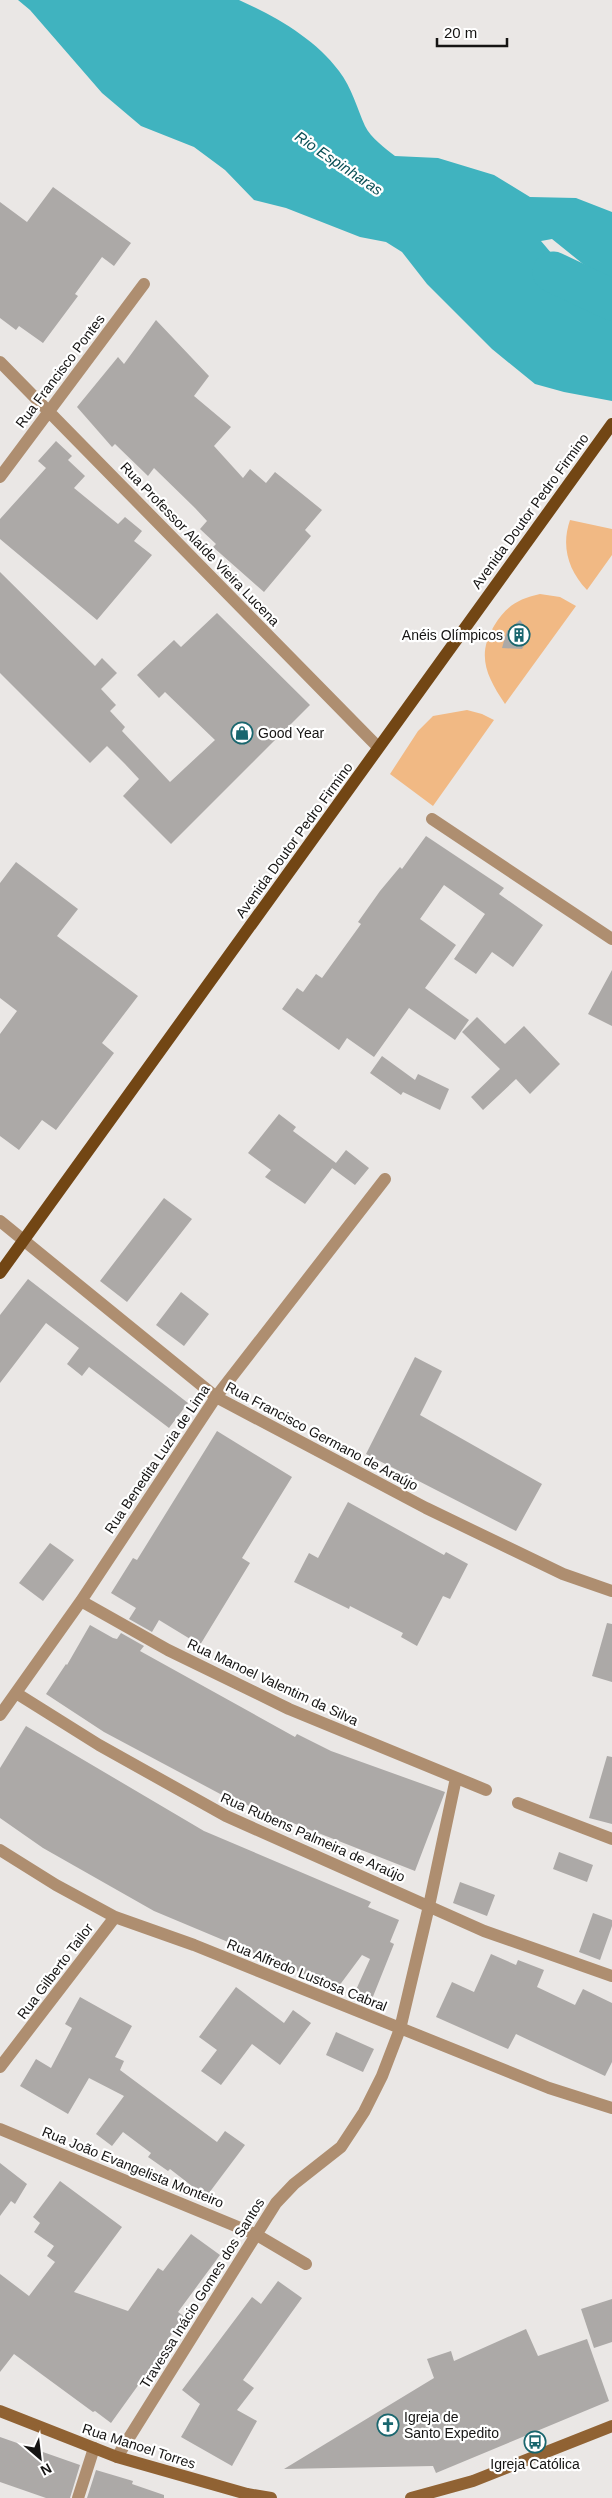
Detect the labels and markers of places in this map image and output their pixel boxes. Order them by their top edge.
building icon: Anéis Olímpicos [507,623,531,647]
place label: Anéis Olímpicos [402,627,503,643]
shop icon: Good Year [230,721,254,745]
place label: Good Year [258,725,325,741]
place label: Igreja de Santo Expedito [404,2409,499,2441]
church icon: Igreja de Santo Expedito [376,2413,400,2437]
bus stop icon: Igreja Católica [523,2430,547,2454]
place label: Igreja Católica [490,2456,580,2472]

